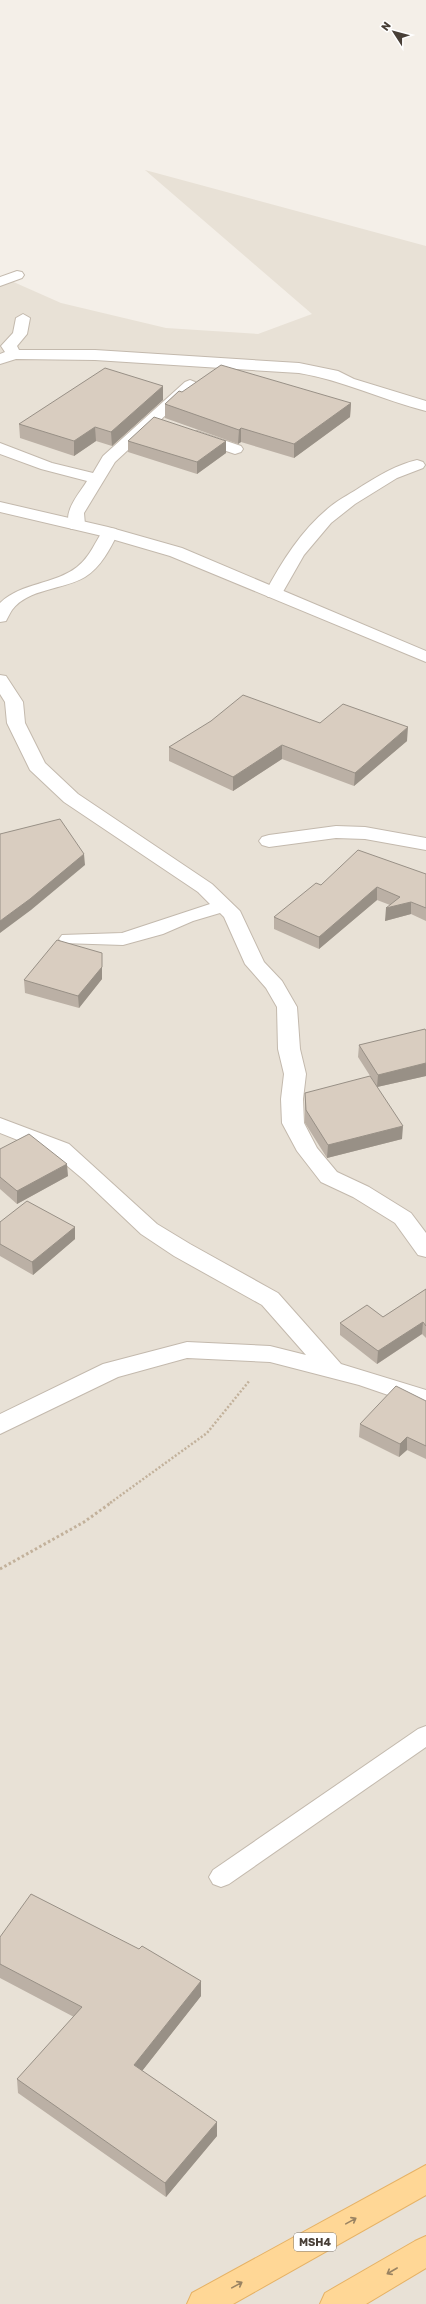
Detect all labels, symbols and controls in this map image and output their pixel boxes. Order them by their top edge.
north arrow [374,12,414,52]
text: N [379,19,394,33]
one-way arrow [345,2217,357,2225]
road number: MSH4 [294,2233,336,2251]
one-way arrow [386,2267,398,2275]
one-way arrow [231,2281,243,2288]

